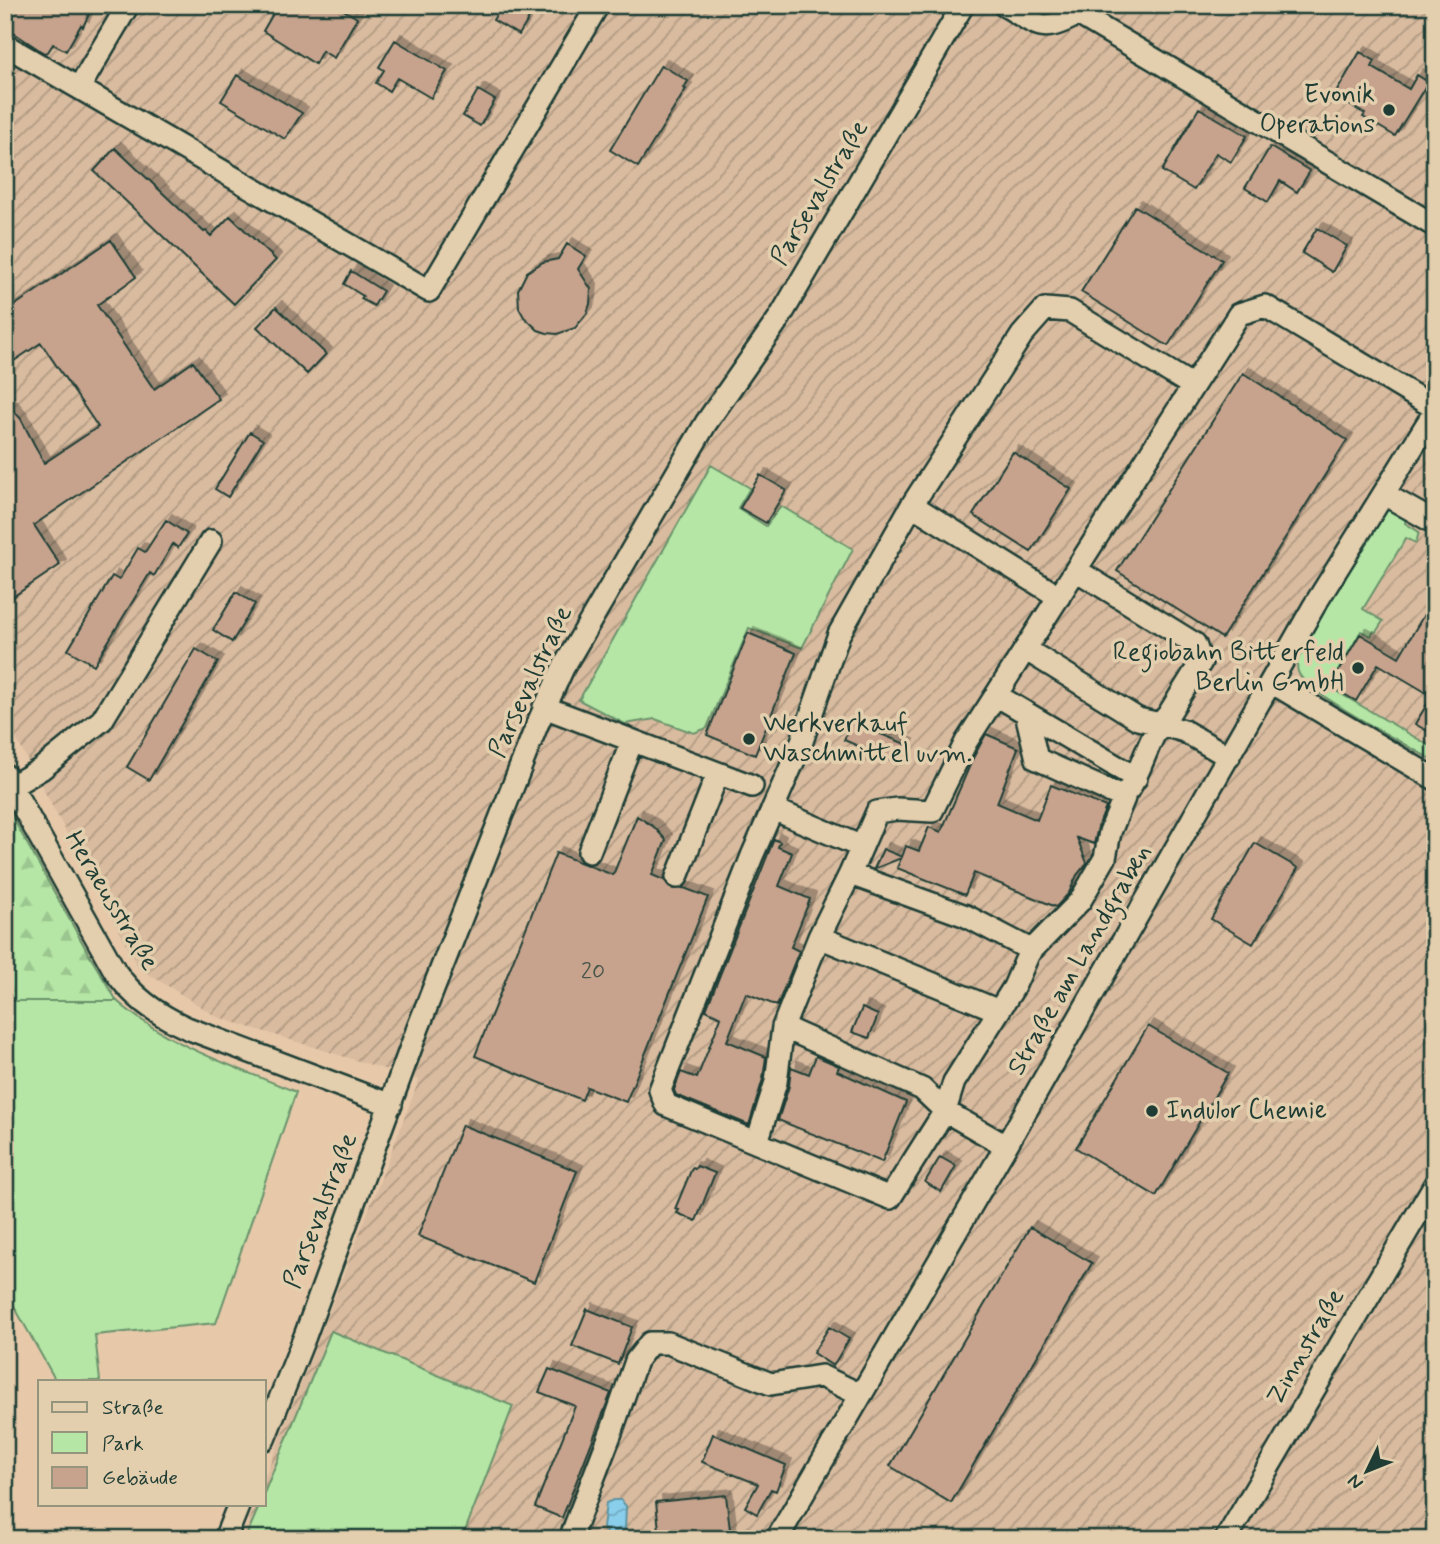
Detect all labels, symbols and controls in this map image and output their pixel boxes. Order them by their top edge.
place label: Evonik Operations [1259,78,1375,142]
marker: Evonik Operations [1381,102,1397,118]
street label: Parsevalstraße [763,114,877,272]
street label: Parsevalstraße [481,600,581,764]
place label: Regiobahn Bitterfeld Berlin GmbH [1113,636,1344,700]
marker: Regiobahn Bitterfeld Berlin GmbH [1350,660,1366,676]
place label: Werkverkauf Waschmittel uvm. [763,707,972,771]
marker: Werkverkauf Waschmittel uvm. [741,731,757,747]
street label: Heraeusstraße [56,825,166,977]
street label: Straße am Landgraben [1000,838,1163,1083]
house number: 20 [581,957,605,987]
place label: Indulor Chemie [1166,1094,1327,1128]
marker: Indulor Chemie [1144,1103,1160,1119]
street label: Parsevalstraße [276,1128,366,1294]
street label: Zinnstraße [1259,1282,1353,1411]
legend [38,1380,266,1506]
text: Straße [102,1394,164,1422]
text: Park [102,1430,144,1458]
north arrow [1332,1436,1402,1506]
text: Gebäude [102,1464,178,1492]
text: N [1342,1468,1369,1495]

